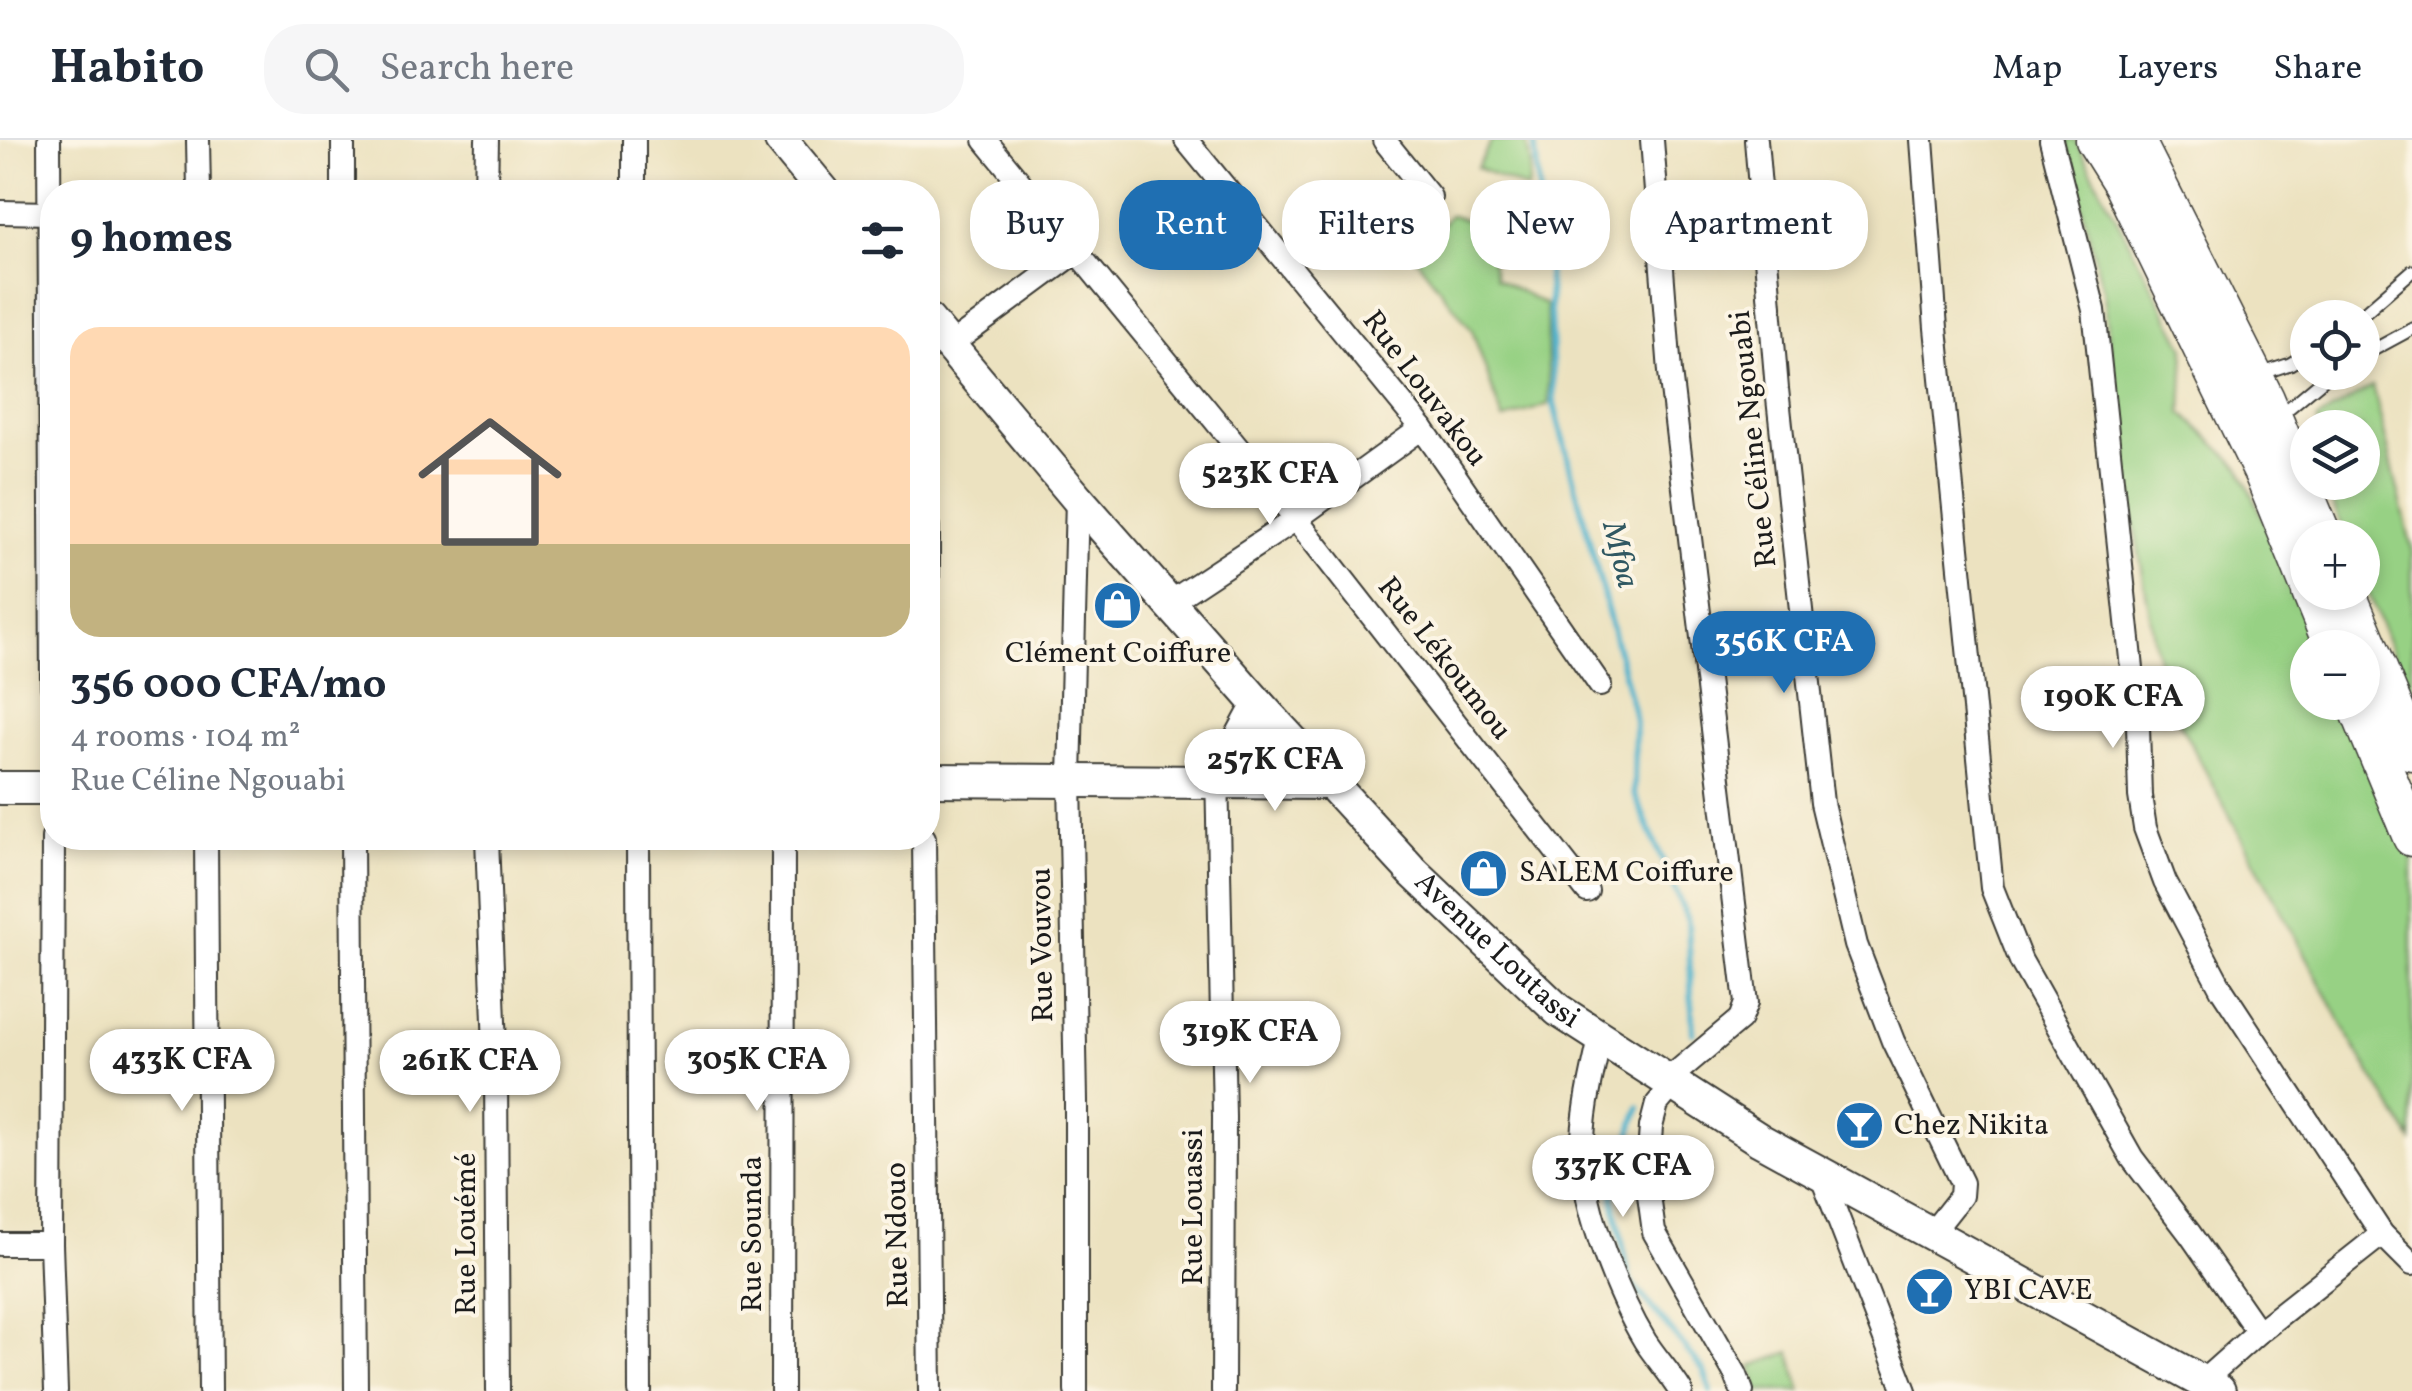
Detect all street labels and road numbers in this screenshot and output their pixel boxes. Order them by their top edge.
street label: Rue Louvakou [1351,302,1497,476]
street label: Rue Céline Ngouabi [1720,308,1788,570]
street label: Rue Lékoumou [1367,568,1521,750]
street label: Avenue Loutassi [1404,862,1588,1040]
street label: Rue Vouvou [1021,867,1065,1023]
street label: Rue Louassi [1173,1129,1215,1286]
street label: Rue Louémé [446,1153,488,1315]
street label: Rue Sounda [732,1156,774,1312]
street label: Rue Ndouo [876,1162,920,1308]

